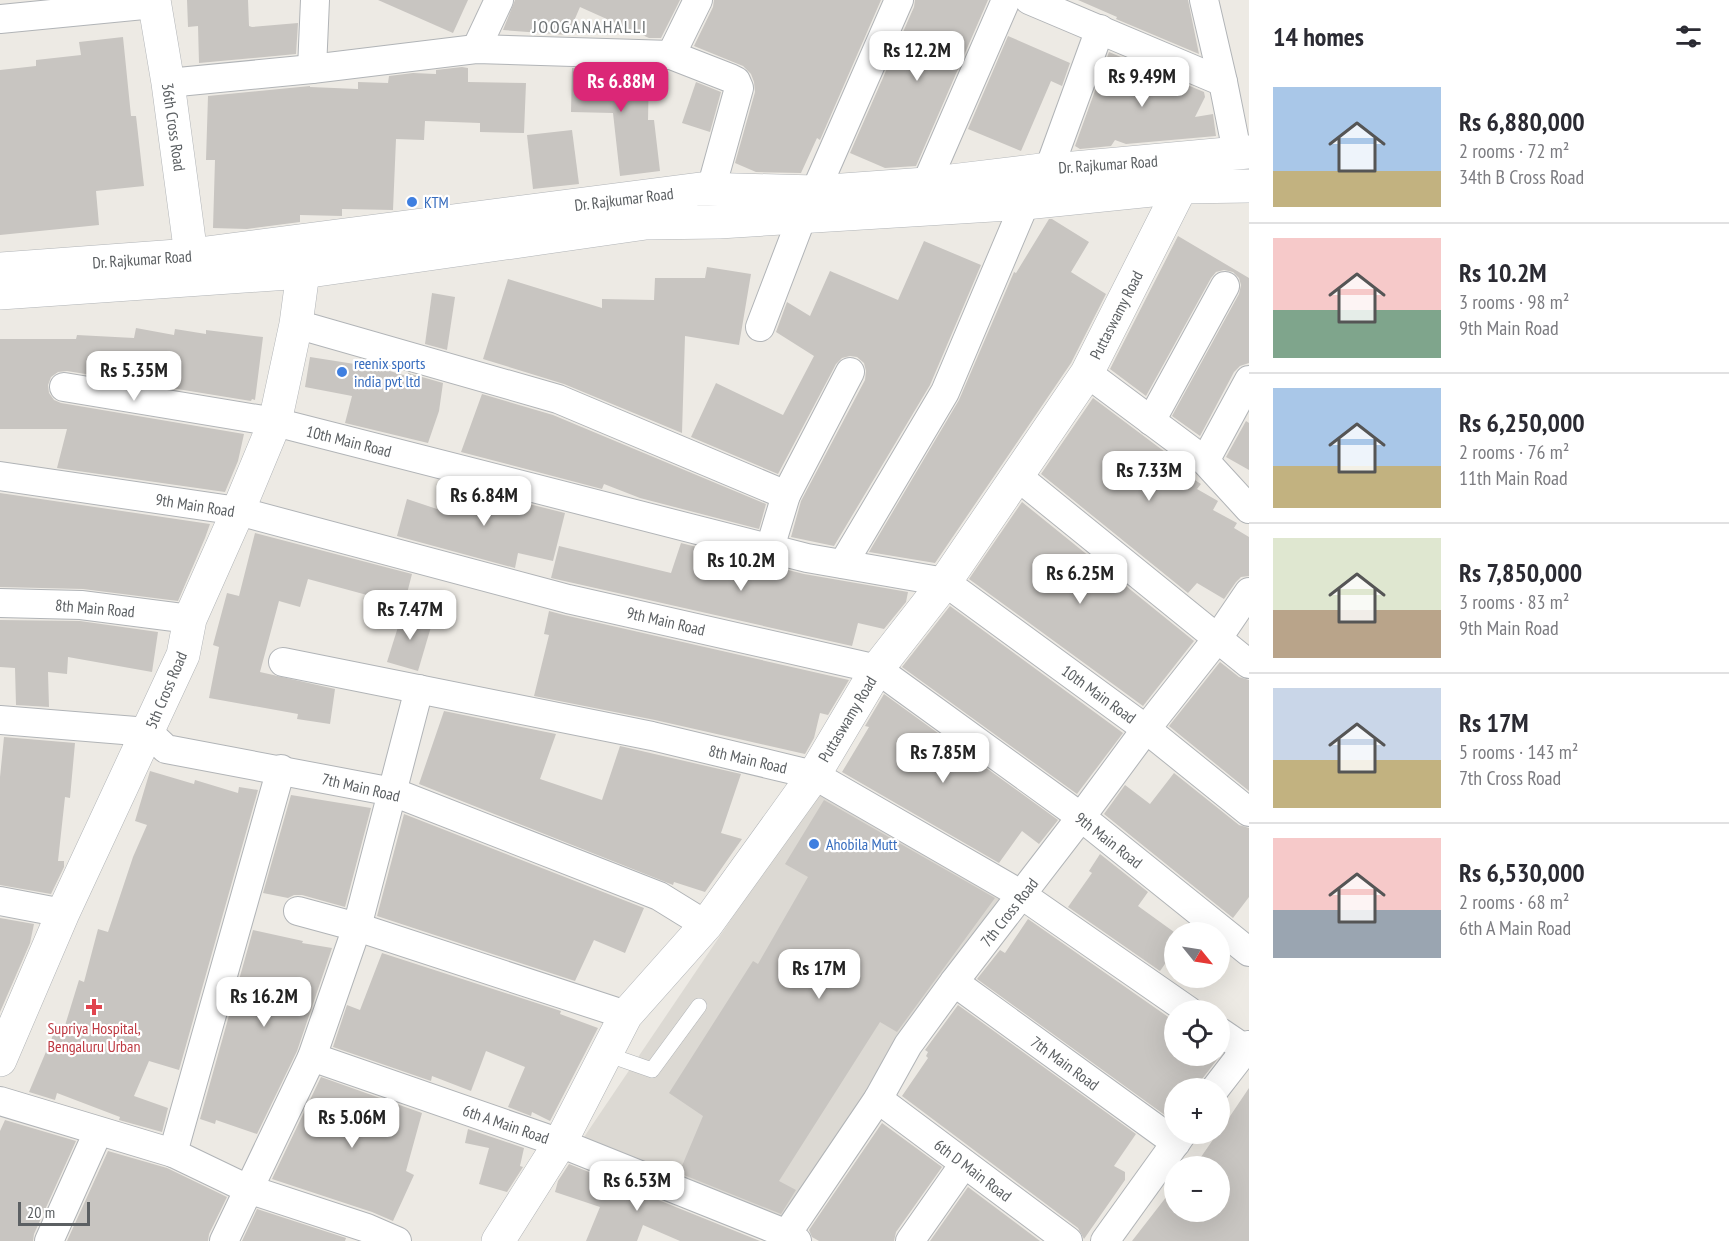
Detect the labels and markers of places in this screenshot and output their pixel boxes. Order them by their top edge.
pin: Rs 12.2M [855,31,979,82]
pin: Rs 9.49M [1080,57,1204,108]
pin: Rs 6.88M [559,62,683,113]
place label: KTM [424,192,449,212]
marker: KTM [405,195,419,209]
pin: Rs 5.35M [72,351,196,402]
place label: reenix sports india pvt ltd [354,353,425,391]
marker: reenix sports india pvt ltd [335,365,349,379]
pin: Rs 7.33M [1087,451,1211,502]
pin: Rs 6.84M [422,476,546,527]
pin: Rs 10.2M [679,541,803,592]
pin: Rs 6.25M [1018,554,1142,605]
pin: Rs 7.47M [348,590,472,641]
pin: Rs 7.85M [881,733,1005,784]
place label: Ahobila Mutt [826,834,898,854]
marker: Ahobila Mutt [807,837,821,851]
pin: Rs 17M [770,949,868,1000]
pin: Rs 16.2M [202,977,326,1028]
marker: Supriya Hospital, Bengaluru Urban [85,998,103,1016]
place label: Supriya Hospital, Bengaluru Urban [47,1018,141,1056]
pin: Rs 5.06M [290,1098,414,1149]
pin: Rs 6.53M [575,1161,699,1212]

